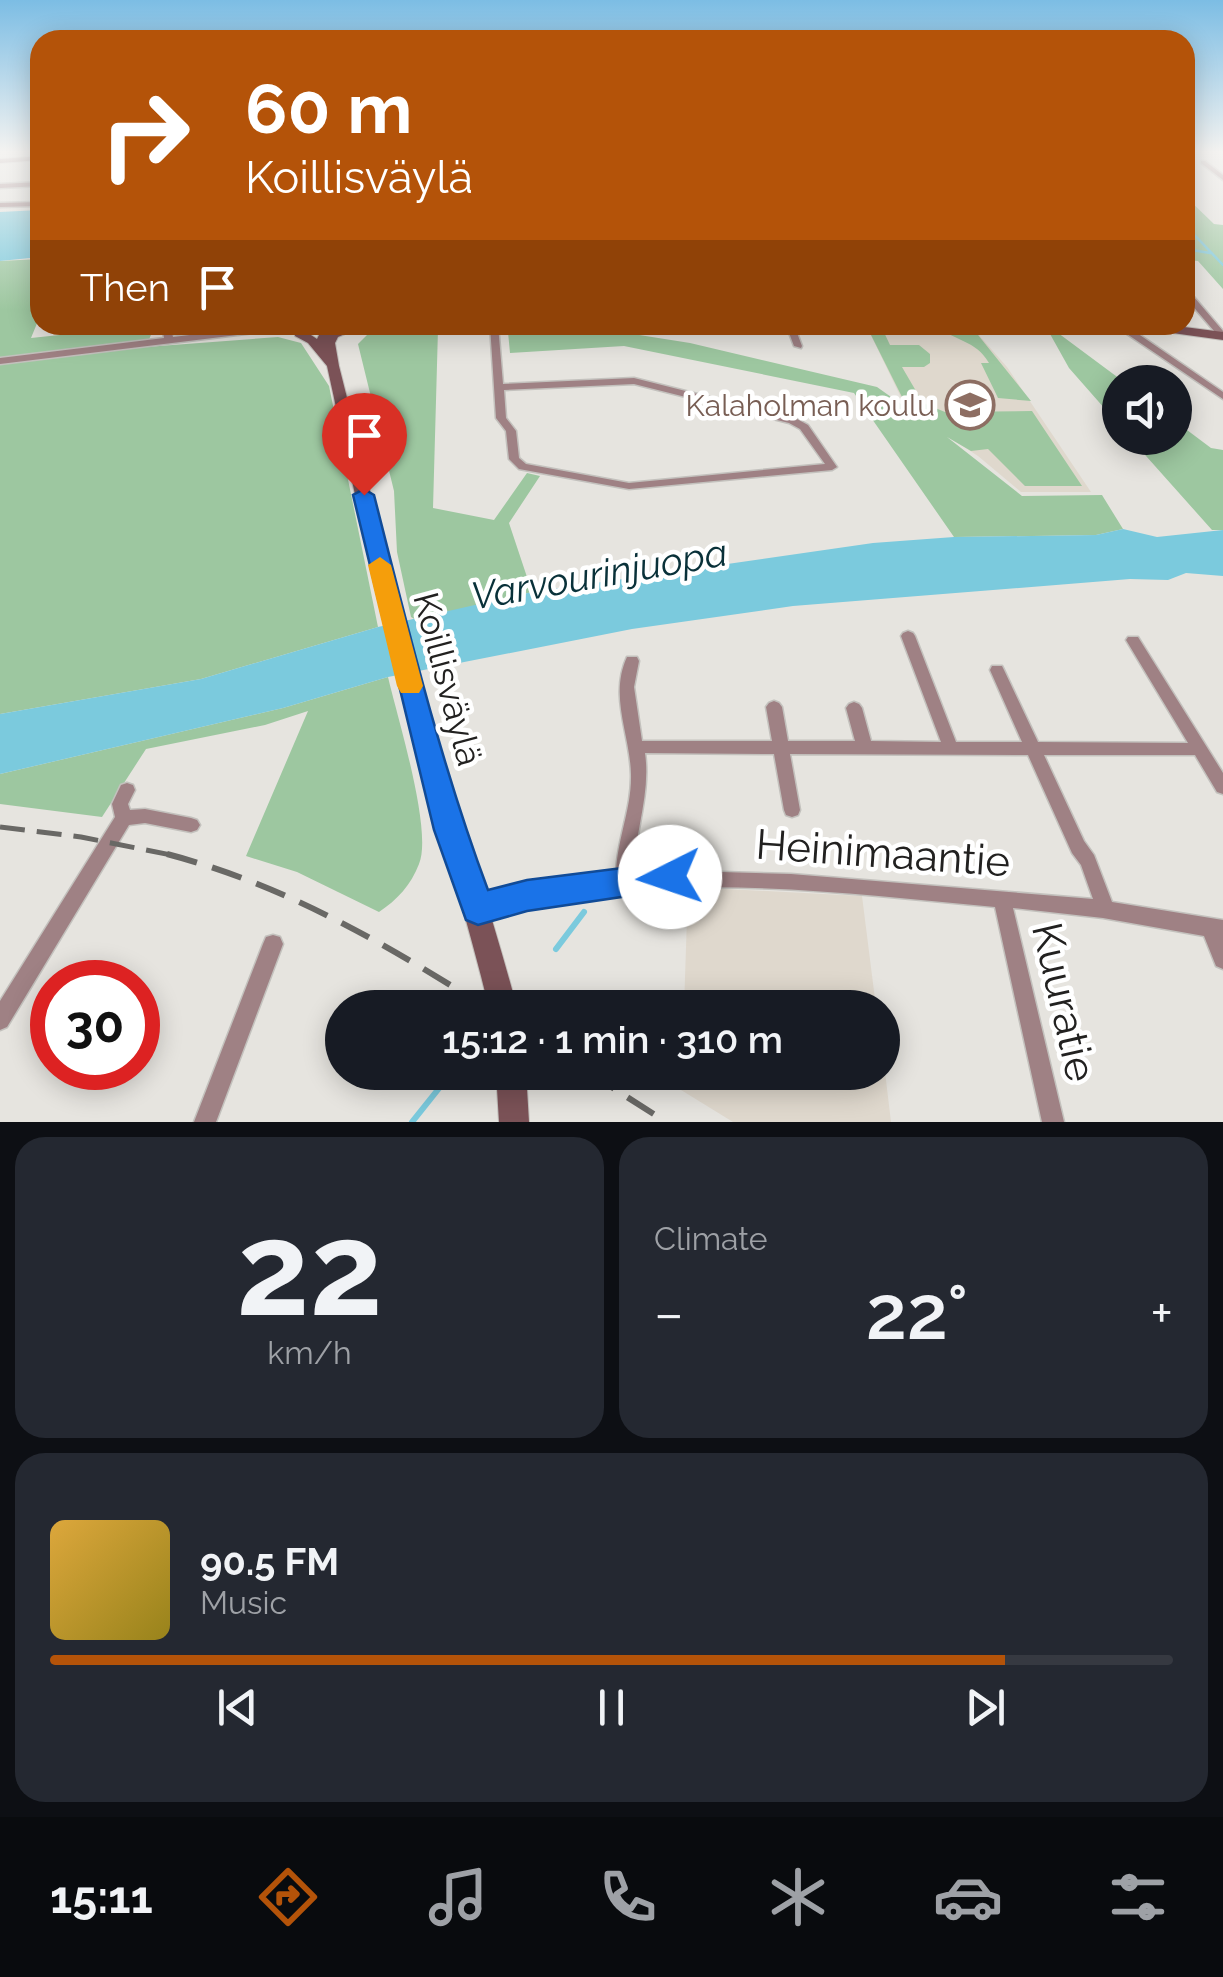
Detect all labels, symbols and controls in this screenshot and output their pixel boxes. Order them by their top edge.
text: 60 m [245,67,412,149]
icon: right [80,70,210,200]
text: Koillisväylä [245,151,473,204]
icon: arrive [190,260,245,315]
text: Then [80,265,170,310]
map controls [1102,365,1192,455]
button: sound [1102,365,1192,455]
school or university icon: Kalaholman koulu [944,379,996,431]
place label: Kalaholman koulu [686,388,935,423]
pin [322,393,407,496]
icon: arrive [337,408,392,463]
water label: Varvourinjuopa [467,529,731,619]
street label: Koillisväylä [405,588,491,770]
street label: Heinimaantie [754,820,1012,886]
position arrow [618,825,722,929]
street label: Kuuratie [1022,918,1106,1086]
speed limit sign: 30 [30,960,160,1090]
text: 15:12 · 1 min · 310 m [442,1017,783,1062]
text: 22 [236,1193,383,1345]
text: Climate [654,1220,768,1257]
text: 22° [866,1268,968,1357]
text: − [654,1281,684,1346]
text: + [1150,1281,1173,1346]
text: km/h [267,1334,352,1371]
text: 90.5 FM [200,1539,339,1584]
text: Music [200,1584,287,1621]
icon: previous [210,1680,265,1735]
icon: pause [584,1680,639,1735]
icon: next [958,1680,1013,1735]
icon: directions [253,1862,323,1932]
icon: music [423,1862,493,1932]
icon: phone [593,1862,663,1932]
icon: climate [763,1862,833,1932]
icon: car [933,1862,1003,1932]
icon: filters [1103,1862,1173,1932]
text: 15:11 [50,1871,153,1924]

